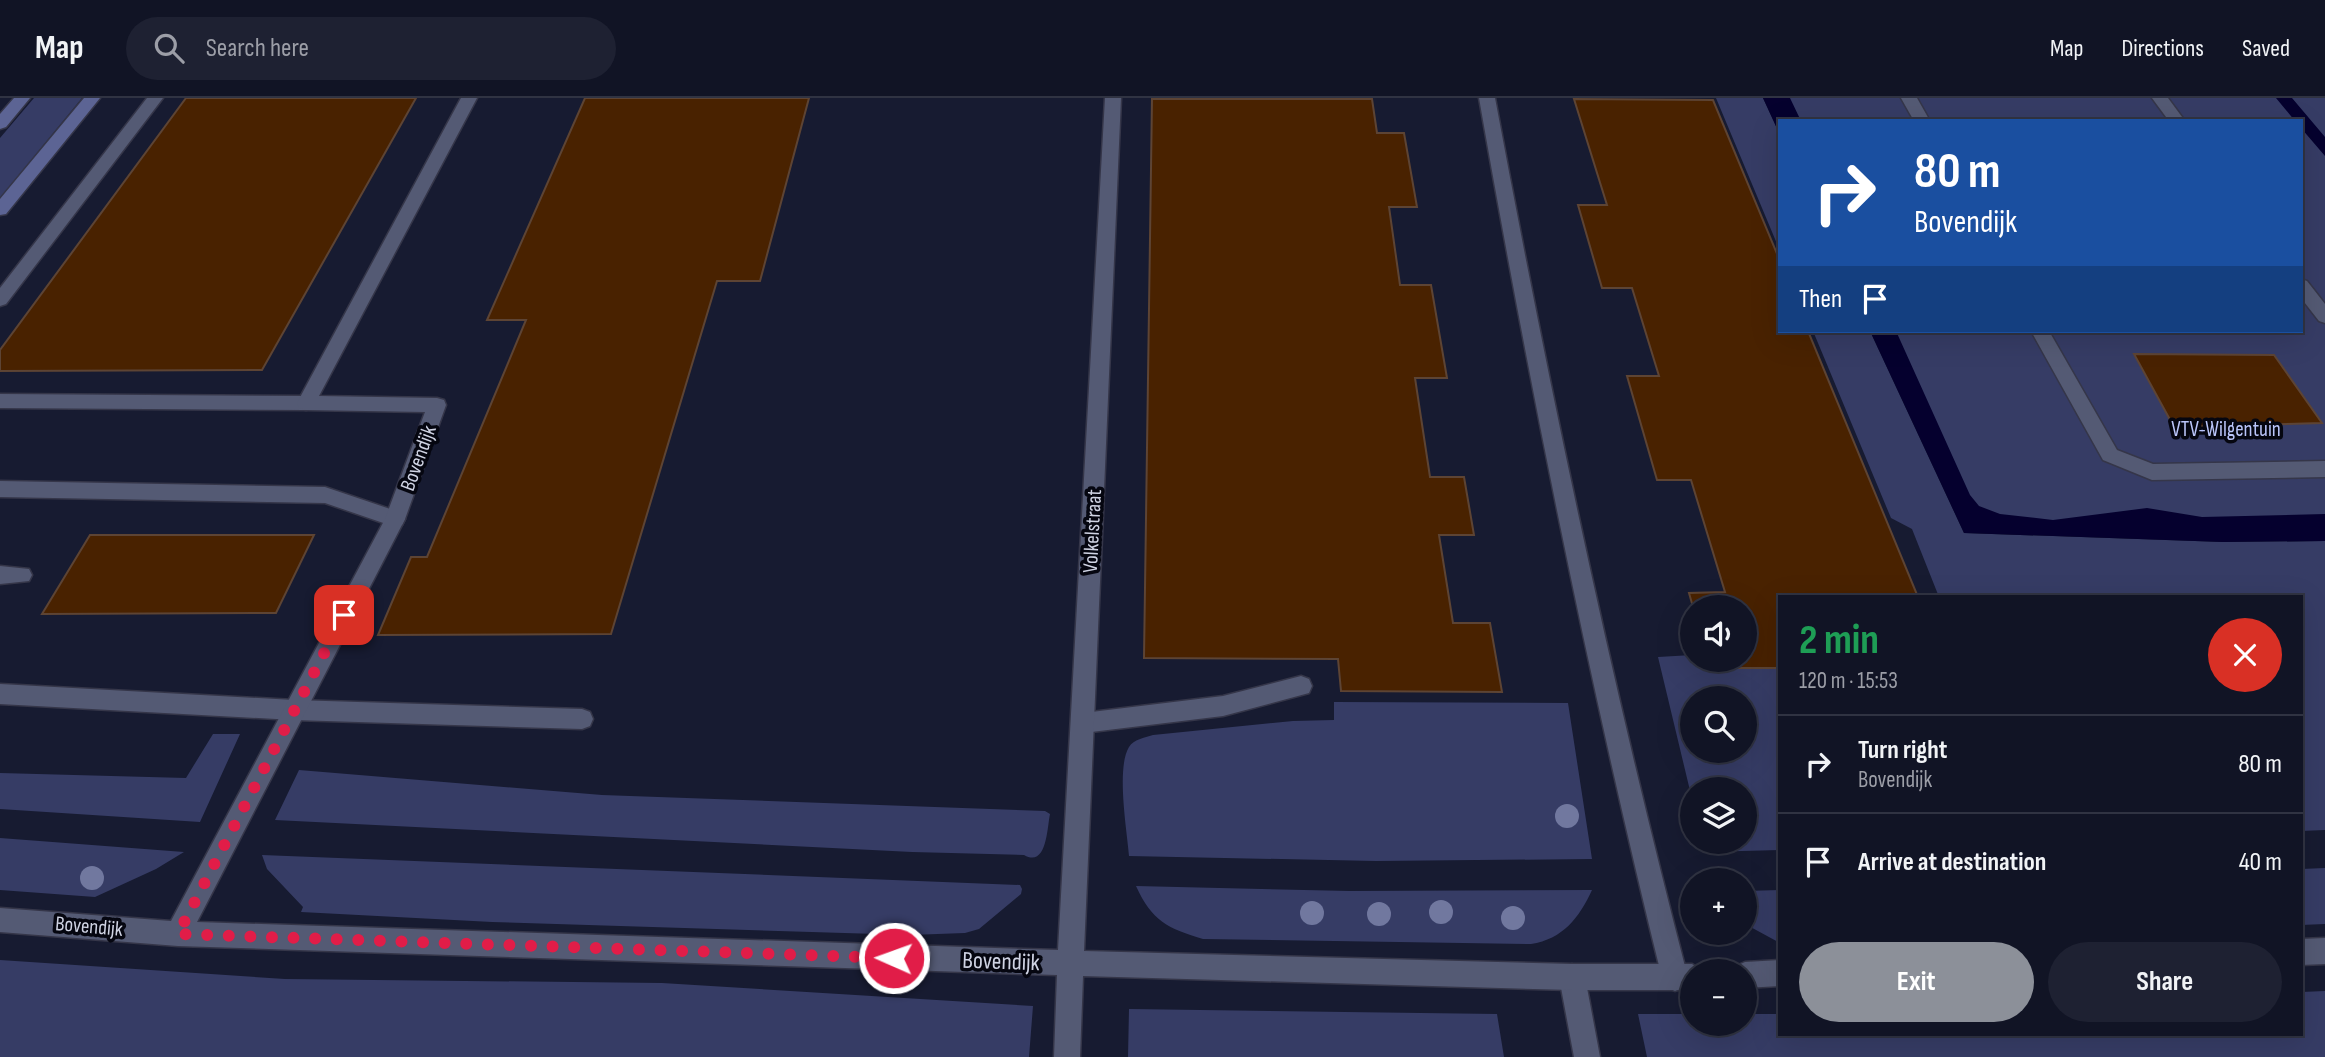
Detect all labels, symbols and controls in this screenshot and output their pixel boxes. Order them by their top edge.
search box [126,17,616,80]
text: Map [35,28,84,68]
icon: search [150,29,188,67]
text: Search here [206,33,309,64]
text: Map [2050,34,2083,63]
text: Directions [2121,34,2204,63]
text: Saved [2242,34,2290,63]
text: 80 m [1914,143,2001,202]
icon: right [1799,147,1890,238]
text: Bovendijk [1914,203,2017,242]
icon: arrive [1856,280,1894,318]
text: Then [1799,284,1842,315]
park label: VTV-Wilgentuin [2171,417,2281,442]
street label: Bovendijk [395,422,442,494]
street label: Volkelstraat [1078,489,1107,573]
pin [314,585,374,645]
map controls [1680,595,1757,1036]
button: sound [1680,595,1757,672]
icon: arrive [325,596,363,634]
text: 2 min [1799,615,1879,666]
button: close [2208,618,2282,692]
text: 120 m · 15:53 [1799,667,1898,695]
button: search [1680,686,1757,763]
text: Turn right [1858,735,1947,766]
icon: right [1799,745,1837,783]
text: 80 m [2238,749,2282,780]
text: Bovendijk [1858,766,1932,794]
button: layers [1680,777,1757,854]
icon: arrive [1799,843,1837,881]
text: Arrive at destination [1858,847,2046,878]
text: 40 m [2239,847,2282,878]
button: + [1680,868,1757,945]
street label: Bovendijk [54,911,124,942]
position arrow [857,921,931,995]
button: Exit [1799,942,2034,1022]
button: Share [2048,942,2282,1022]
street label: Bovendijk [962,946,1040,977]
button: − [1680,959,1757,1036]

